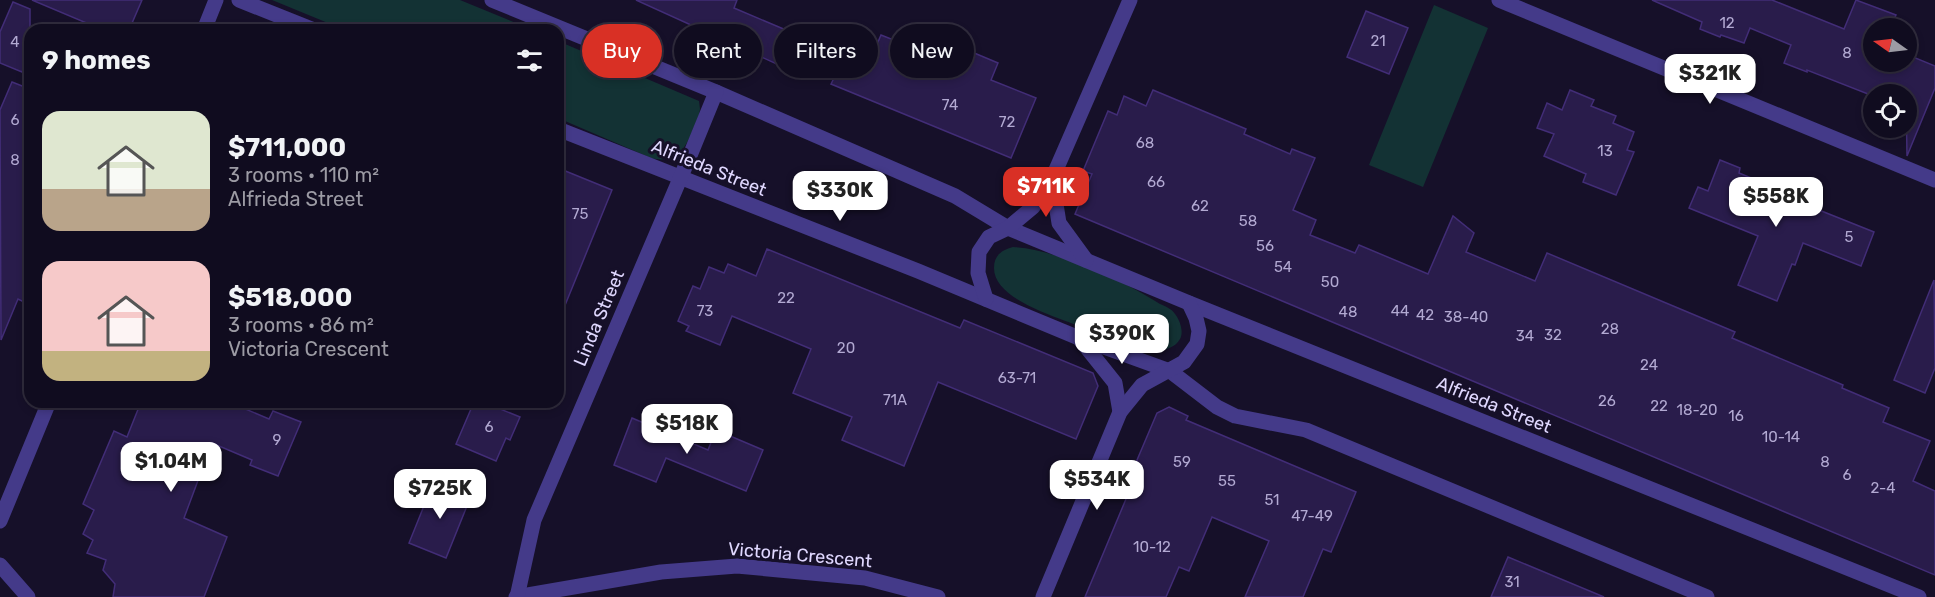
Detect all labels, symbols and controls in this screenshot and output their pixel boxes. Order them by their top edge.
house number: 12 [1719,14,1735,32]
north arrow [1863,18,1917,72]
map controls [1863,18,1917,138]
chip: Buy [582,24,662,78]
chip: Rent [674,24,762,78]
chip: Filters [774,24,878,78]
chip: New [890,24,974,78]
house number: 21 [1370,32,1386,50]
house number: 4 [10,33,20,51]
icon: filters [513,44,546,77]
house number: 8 [1842,44,1852,62]
text: 9 homes [42,45,151,76]
pin: $321K [1668,54,1752,105]
text: $321K [1679,61,1741,85]
button: locate [1863,84,1917,138]
house number: 74 [942,96,958,114]
house number: 6 [10,111,20,129]
house number: 72 [999,113,1015,131]
text: $711,000 [228,132,346,163]
house number: 68 [1136,134,1154,152]
icon: home [90,135,162,207]
street label: Alfrieda Street [648,135,770,201]
house number: 13 [1597,142,1613,160]
house number: 8 [10,151,20,169]
text: 3 rooms · 110 m² [228,163,379,187]
pin: $711K [1004,167,1088,218]
pin: $330K [798,171,882,222]
house number: 66 [1147,173,1165,191]
text: $711K [1017,174,1075,198]
pin: $558K [1734,177,1818,228]
text: $330K [807,178,873,202]
text: $558K [1743,184,1809,208]
text: Alfrieda Street [228,187,363,211]
house number: 62 [1191,197,1209,215]
house number: 75 [572,205,588,223]
house number: 58 [1239,212,1257,230]
house number: 5 [1845,228,1854,246]
house number: 56 [1256,237,1274,255]
house number: 54 [1274,258,1292,276]
street label: Linda Street [569,267,629,369]
house number: 50 [1321,273,1339,291]
text: $518,000 [228,282,352,313]
icon: home [90,285,162,357]
house number: 22 [777,289,795,307]
house number: 73 [697,302,713,320]
house number: 44 [1391,302,1409,320]
house number: 48 [1339,303,1357,321]
house number: 42 [1416,306,1434,324]
house number: 38-40 [1444,308,1488,326]
text: 3 rooms · 86 m² [228,313,374,337]
pin: $390K [1080,314,1164,365]
house number: 28 [1601,320,1619,338]
text: $390K [1089,321,1155,345]
house number: 32 [1544,326,1562,344]
house number: 34 [1516,327,1534,345]
text: Victoria Crescent [228,337,389,361]
house number: 20 [837,339,855,357]
house number: 24 [1640,356,1658,374]
house number: 63-71 [998,369,1036,387]
street label: Alfrieda Street [1433,372,1555,438]
house number: 71A [883,391,907,409]
house number: 26 [1598,392,1616,410]
house number: 22 [1650,397,1668,415]
house number: 18-20 [1677,401,1717,419]
pin: $518K [645,404,729,455]
house number: 16 [1728,407,1744,425]
text: $518K [656,411,718,435]
house number: 6 [484,418,494,436]
house number: 10-14 [1762,428,1800,446]
house number: 9 [273,431,282,449]
pin: $1.04M [122,442,220,493]
text: $1.04M [135,449,207,473]
house number: 59 [1173,453,1191,471]
house number: 8 [1820,453,1830,471]
pin: $534K [1055,460,1139,511]
house number: 6 [1842,466,1852,484]
text: $534K [1064,467,1130,491]
pin: $725K [398,469,482,520]
house number: 55 [1218,472,1236,490]
text: $725K [408,476,472,500]
house number: 2-4 [1870,479,1896,497]
house number: 51 [1264,491,1280,509]
house number: 47-49 [1291,507,1333,525]
street label: Victoria Crescent [727,538,873,572]
house number: 10-12 [1133,538,1171,556]
house number: 31 [1504,573,1520,591]

